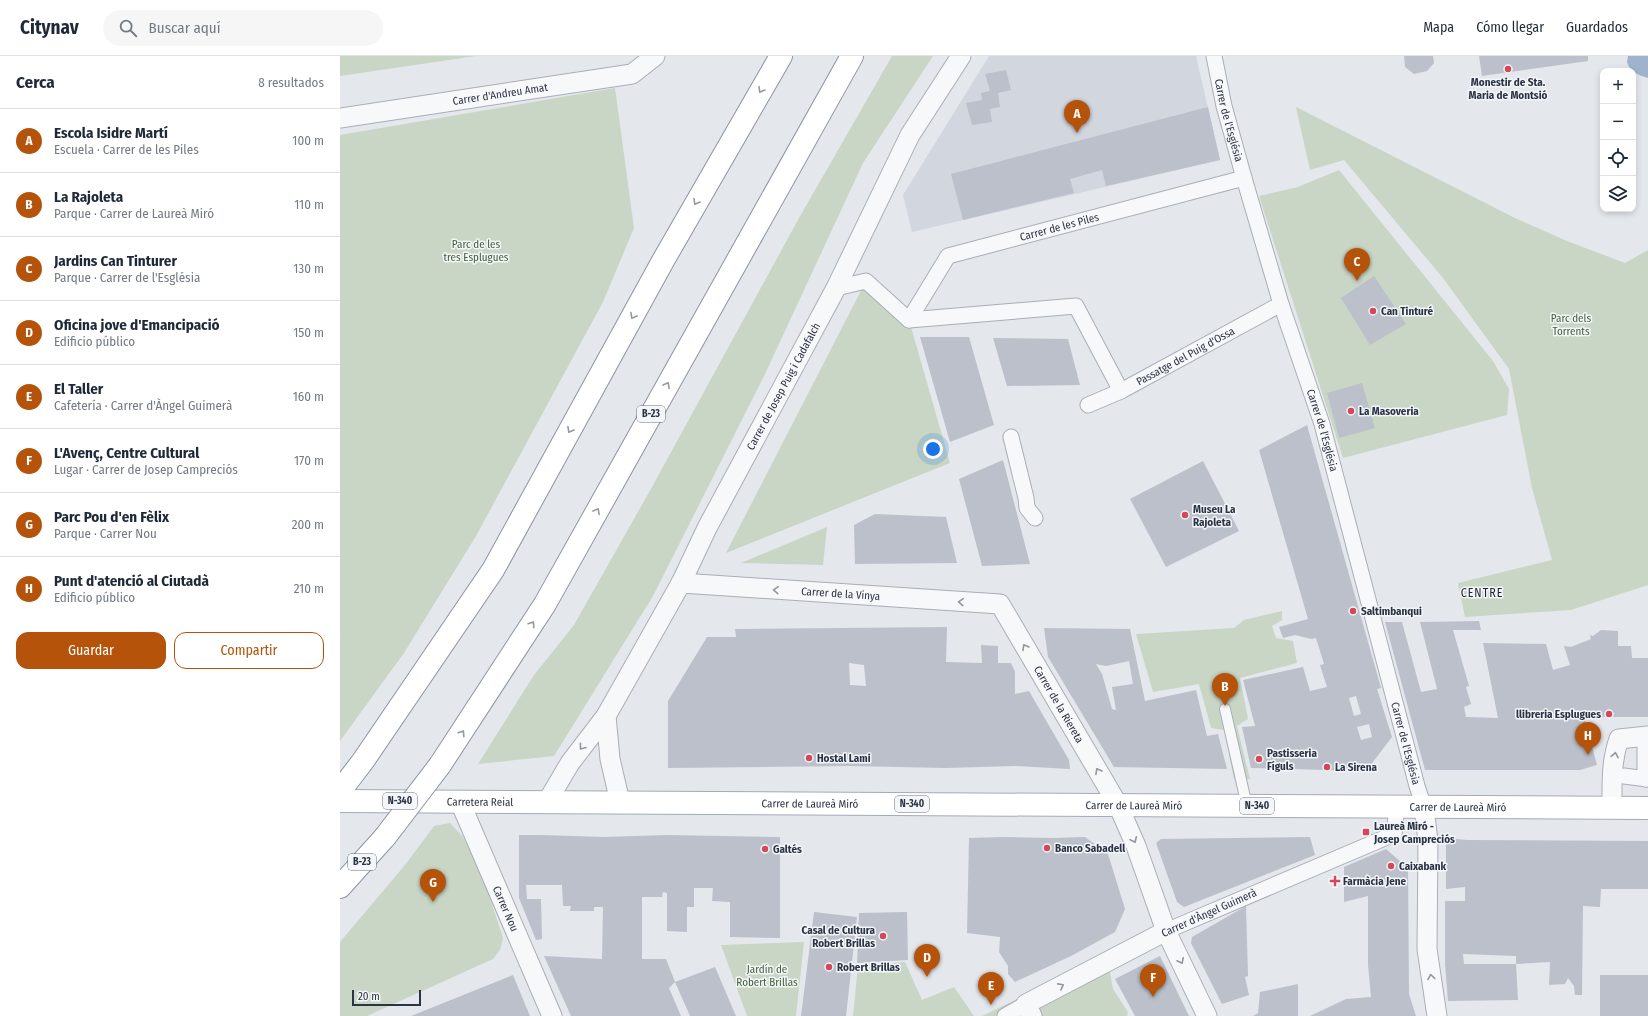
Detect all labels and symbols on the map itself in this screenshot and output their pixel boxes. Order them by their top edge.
marker: Monestir de Sta. Maria de Montsió [1503,64,1513,74]
place label: Monestir de Sta. Maria de Montsió [1469,76,1548,102]
street label: Carrer de l'Església [1212,78,1246,163]
street label: Carrer d'Andreu Amat [452,80,549,107]
one-way arrow [759,86,766,93]
pin: A [1064,100,1090,133]
one-way arrow [694,198,701,206]
street label: Carrer de les Piles [1018,210,1100,243]
park label: Parc de les tres Esplugues [443,238,509,264]
pin: C [1344,248,1370,281]
place label: Can Tinturé [1381,305,1433,318]
marker: Can Tinturé [1368,306,1378,316]
one-way arrow [630,312,637,319]
park label: Parc dels Torrents [1551,312,1591,338]
street label: Carrer de Josep Puig i Cadafalch [744,320,823,452]
street label: Passatge del Puig d'Ossa [1134,324,1237,388]
one-way arrow [663,382,670,389]
street label: Carrer de l'Església [1304,387,1341,473]
place label: La Masoveria [1359,405,1419,418]
road number: B-23 [637,406,665,422]
marker: La Masoveria [1346,406,1356,416]
one-way arrow [567,425,574,433]
your location [923,439,943,459]
place label: Museu La Rajoleta [1193,503,1236,529]
one-way arrow [592,508,600,515]
marker: Museu La Rajoleta [1180,510,1190,520]
street label: Carrer de la Vinya [801,584,881,603]
one-way arrow [773,585,779,594]
district label: CENTRE [1461,586,1503,600]
one-way arrow [958,597,964,606]
place label: Saltimbanqui [1361,605,1422,618]
marker: Saltimbanqui [1348,606,1358,616]
one-way arrow [527,621,534,628]
one-way arrow [1023,644,1030,651]
street label: Carrer de la Riereta [1031,663,1087,745]
pin: B [1212,673,1238,706]
street label: Carrer de l'Església [1389,700,1423,786]
place label: llibreria Esplugues [1516,708,1601,721]
marker: llibreria Esplugues [1604,709,1614,719]
pin: H [1575,722,1601,755]
one-way arrow [457,730,464,737]
one-way arrow [580,743,587,750]
place label: Pastisseria Fíguls [1267,747,1317,773]
place label: Hostal Lami [817,752,871,765]
one-way arrow [1610,752,1618,758]
marker: Hostal Lami [804,753,814,763]
marker: Pastisseria Fíguls [1254,754,1264,764]
place label: La Sirena [1335,761,1377,774]
marker: La Sirena [1322,762,1332,772]
one-way arrow [1095,768,1102,775]
road number: N-340 [383,793,417,809]
street label: Carretera Reial [447,795,513,808]
road number: N-340 [895,796,929,812]
street label: Carrer de Laureà Miró [762,797,859,810]
street label: Carrer de Laureà Miró [1086,798,1183,812]
road number: N-340 [1240,798,1274,814]
street label: Carrer de Laureà Miró [1410,800,1507,814]
place label: Laureà Miró - Josep Campreciós [1373,820,1455,846]
marker: Laureà Miró - Josep Campreciós [1361,827,1371,837]
one-way arrow [1129,836,1137,844]
place label: Banco Sabadell [1055,842,1126,855]
place label: Galtés [773,843,802,856]
marker: Banco Sabadell [1042,843,1052,853]
marker: Galtés [760,844,770,854]
road number: B-23 [348,854,376,870]
place label: Caixabank [1399,860,1447,873]
marker: Caixabank [1386,861,1396,871]
pin: G [420,869,446,902]
place label: Farmàcia Jene [1343,875,1406,888]
marker: Farmàcia Jene [1330,876,1340,886]
street label: Carrer Nou [490,884,521,933]
street label: Carrer d'Àngel Guimerà [1159,885,1259,940]
place label: Casal de Cultura Robert Brillas [802,924,876,950]
marker: Casal de Cultura Robert Brillas [878,931,888,941]
pin: D [914,944,940,977]
one-way arrow [1176,957,1184,965]
place label: Robert Brillas [837,961,900,974]
marker: Robert Brillas [824,962,834,972]
park label: Jardín de Robert Brillas [736,963,798,989]
pin: F [1140,964,1166,997]
pin: E [978,972,1004,1005]
one-way arrow [1427,974,1436,981]
one-way arrow [1057,983,1064,991]
scale bar [352,988,421,1007]

